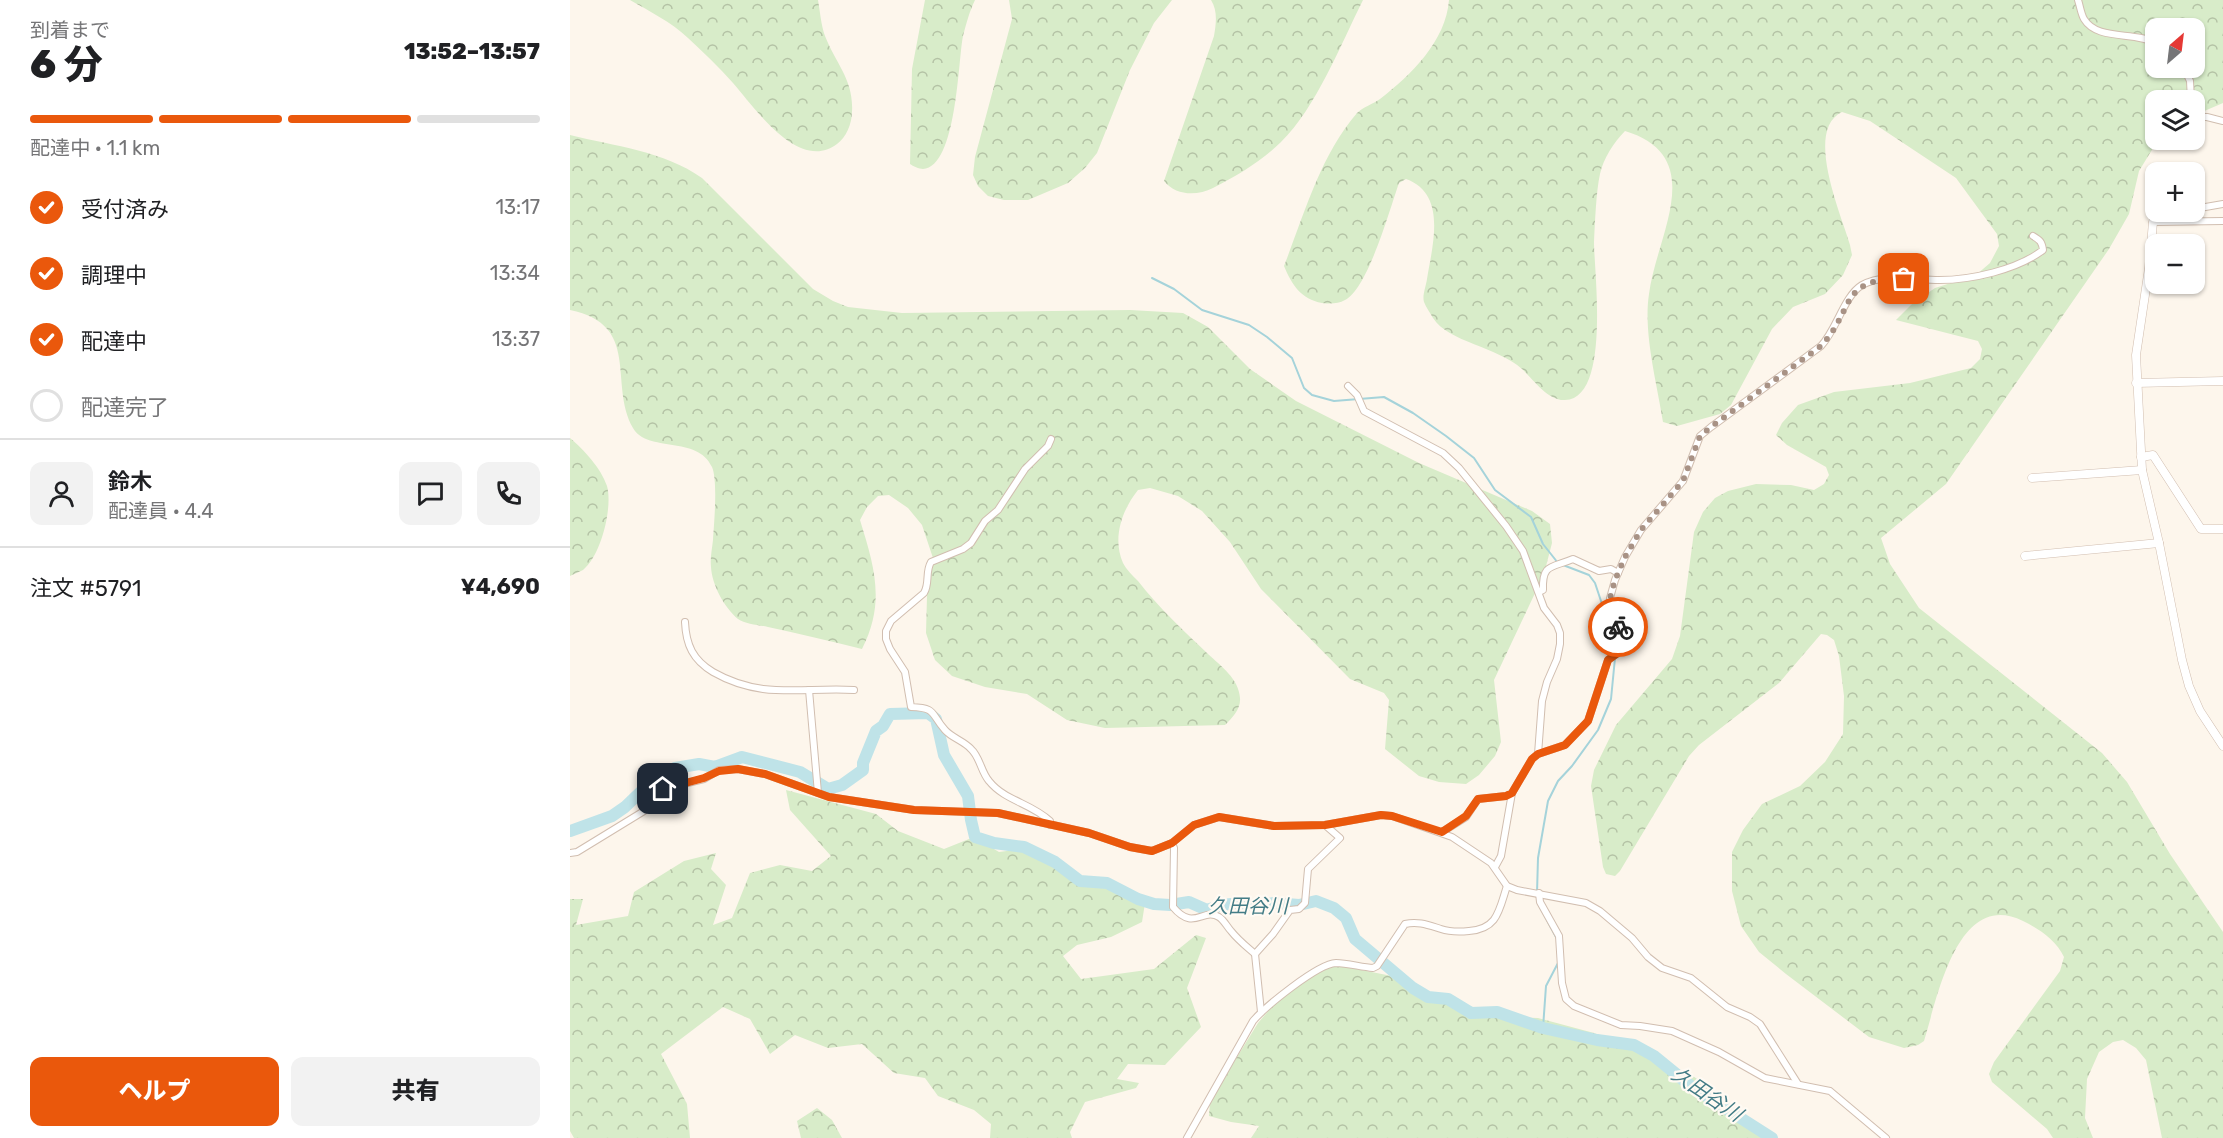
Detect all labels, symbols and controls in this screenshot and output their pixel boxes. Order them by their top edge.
text: 到着まで [30,18,110,42]
north arrow [2145,18,2205,78]
map controls [2145,18,2205,294]
text: 13:52–13:57 [404,38,540,65]
text: 6 分 [30,42,103,88]
button: layers [2145,90,2205,150]
text: 配達中 · 1.1 km [30,136,160,160]
button: + [2145,162,2205,222]
icon: check [30,191,63,224]
text: 13:17 [495,195,540,219]
text: 受付済み [81,196,169,223]
button: − [2145,234,2205,294]
pin [1878,253,1929,304]
icon: check [30,257,63,290]
text: 13:34 [490,261,540,285]
text: 調理中 [81,262,147,289]
icon: bag [1887,262,1920,295]
icon: check [30,323,63,356]
text: 13:37 [492,327,540,351]
text: 配達中 [81,328,147,355]
text: 配達完了 [81,394,169,421]
button: person [30,462,93,525]
button: chat [399,462,462,525]
button: phone [477,462,540,525]
text: 鈴木 [108,468,152,495]
text: 配達員 · 4.4 [108,499,214,523]
text: ¥4,690 [461,573,540,600]
text: 注文 #5791 [30,575,142,602]
courier [1588,597,1648,657]
icon: bike [1602,611,1635,644]
pin [637,763,688,814]
icon: home [646,772,679,805]
water label: 久田谷川 [1208,894,1290,918]
button: ヘルプ [30,1057,279,1126]
button: 共有 [291,1057,540,1126]
water label: 久田谷川 [1667,1062,1749,1127]

